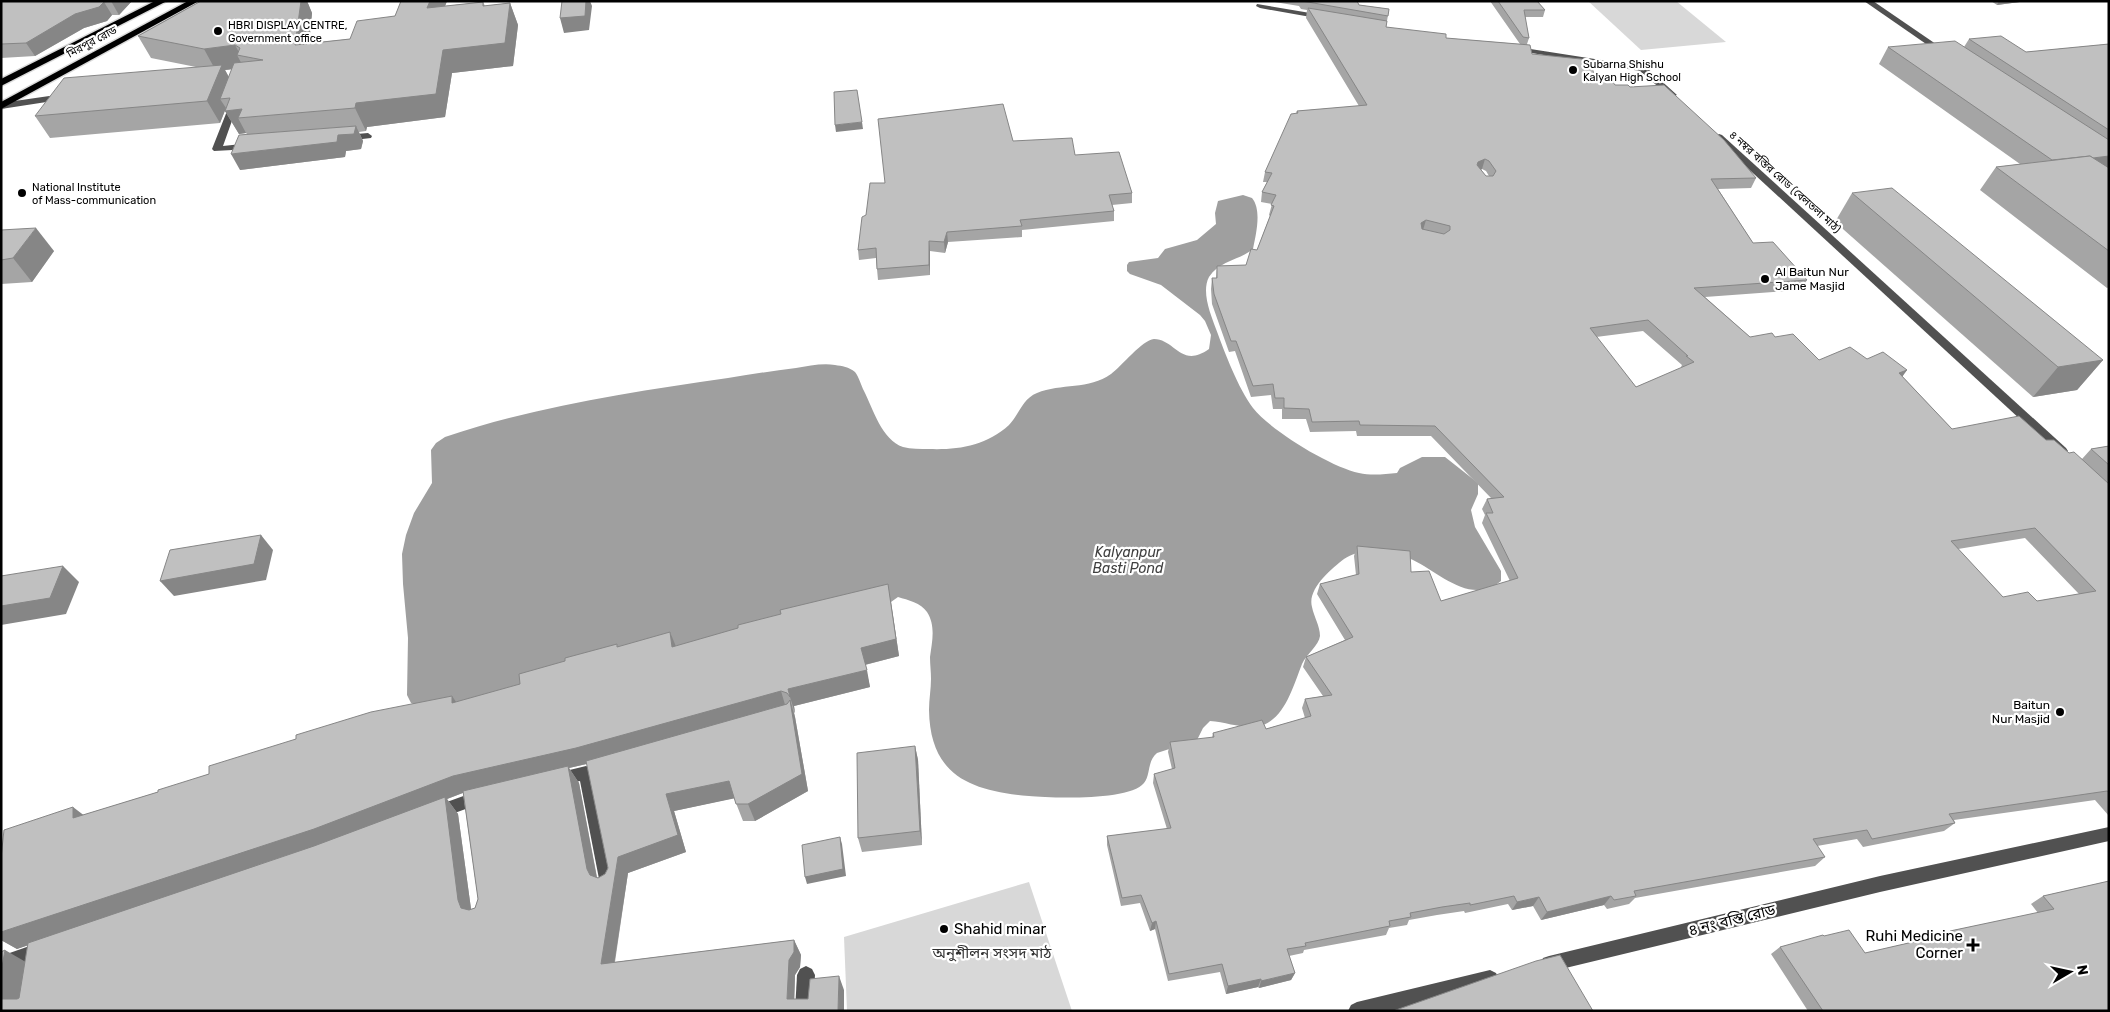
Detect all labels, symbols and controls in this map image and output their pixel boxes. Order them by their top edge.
place label: HBRI DISPLAY CENTRE, Government office [228,19,348,45]
street label: মিরপুর রোড [64,23,119,61]
marker: HBRI DISPLAY CENTRE, Government office [212,25,224,37]
place label: Subarna Shishu Kalyan High School [1583,58,1681,84]
marker: Subarna Shishu Kalyan High School [1567,64,1579,76]
street label: ৪ নম্বর বস্তির রোড (বেলতলা মাঠ) [1726,128,1844,236]
place label: National Institute of Mass-communication [32,181,156,207]
marker: National Institute of Mass-communication [16,187,28,199]
place label: Al Baitun Nur Jame Masjid [1775,265,1849,293]
marker: Al Baitun Nur Jame Masjid [1759,273,1771,285]
water label: Kalyanpur Basti Pond [1093,544,1164,577]
place label: Baitun Nur Masjid [1992,698,2050,726]
marker: Baitun Nur Masjid [2054,706,2066,718]
street label: ৪ নং বস্তি রোড [1687,900,1778,940]
place label: Shahid minar [954,920,1046,938]
marker: Shahid minar [938,923,950,935]
place label: Ruhi Medicine Corner [1865,927,1963,962]
marker: Ruhi Medicine Corner [1967,939,1979,951]
park label: অনুশীলন সংসদ মাঠ [932,944,1052,962]
north arrow [2045,947,2095,997]
text: N [2073,964,2092,976]

